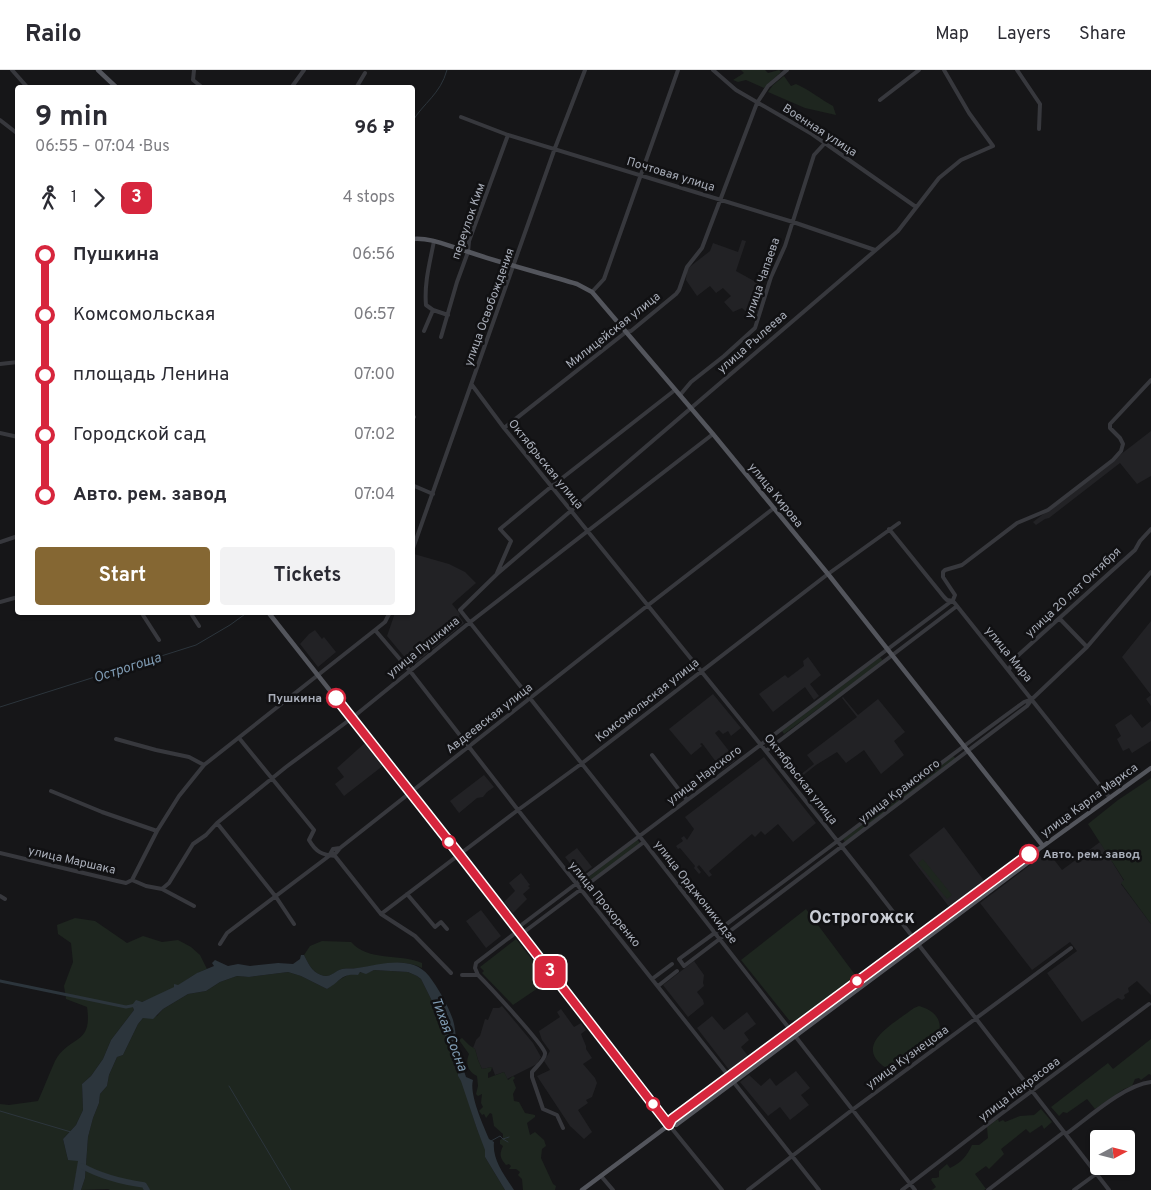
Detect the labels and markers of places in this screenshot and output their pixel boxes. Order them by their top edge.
marker: Пушкина [326,688,346,708]
place label: Пушкина [268,691,322,707]
unlabelled marker [442,835,456,849]
marker: Авто. рем. завод [1019,844,1039,864]
place label: Авто. рем. завод [1043,847,1140,863]
unlabelled marker [850,974,864,988]
unlabelled marker [646,1097,660,1111]

